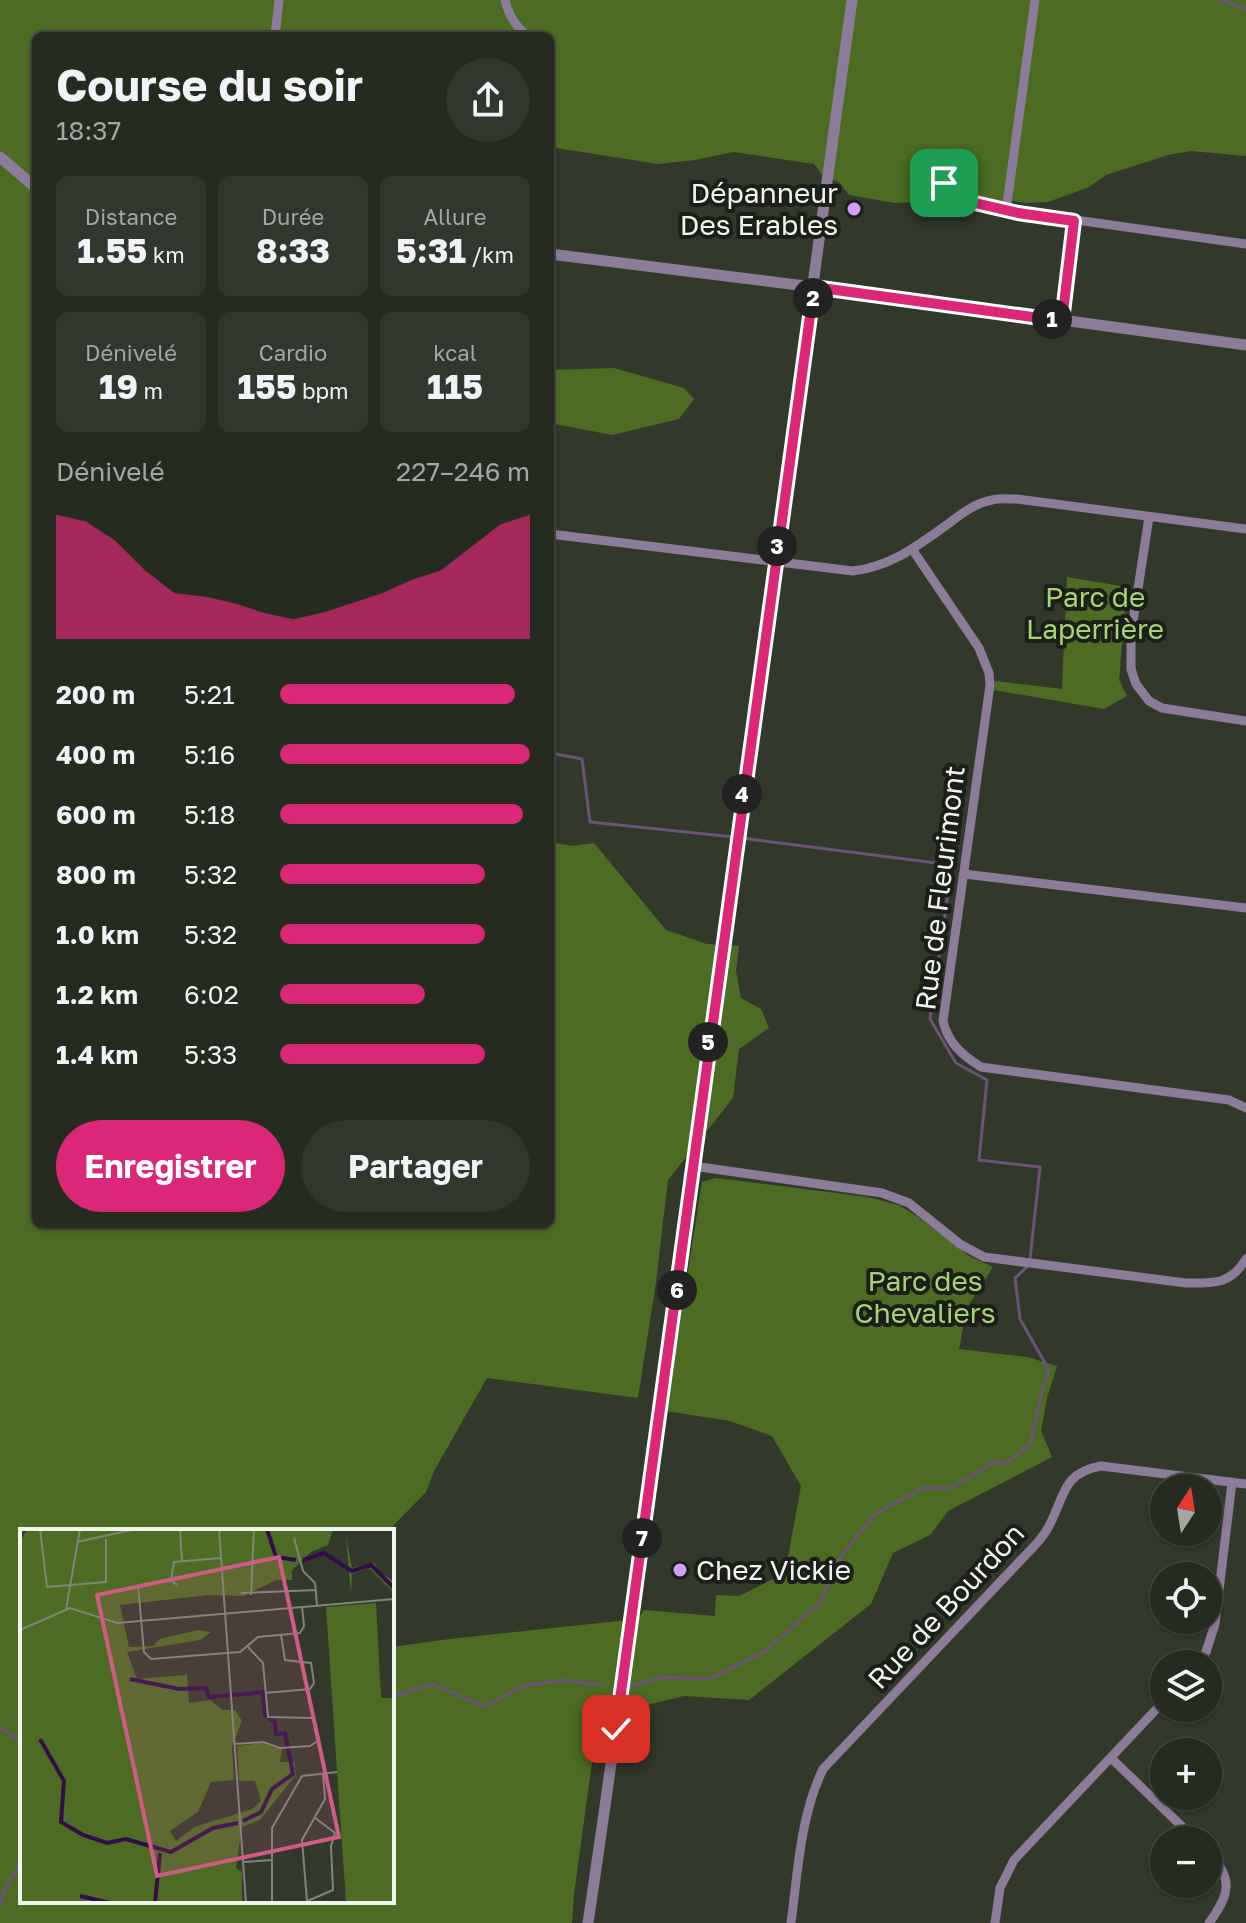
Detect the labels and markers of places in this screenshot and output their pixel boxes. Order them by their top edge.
pin [910,149,978,217]
place label: Dépanneur Des Erables [680,176,838,241]
marker: Dépanneur Des Erables [845,200,863,218]
pin: 2 [793,278,833,318]
pin: 1 [1032,299,1072,339]
pin: 3 [757,526,797,566]
pin: 4 [722,774,762,814]
pin: 5 [688,1022,728,1062]
pin: 6 [657,1270,697,1310]
pin: 7 [622,1518,662,1558]
place label: Chez Vickie [696,1553,851,1586]
marker: Chez Vickie [671,1561,689,1579]
pin [582,1695,650,1763]

